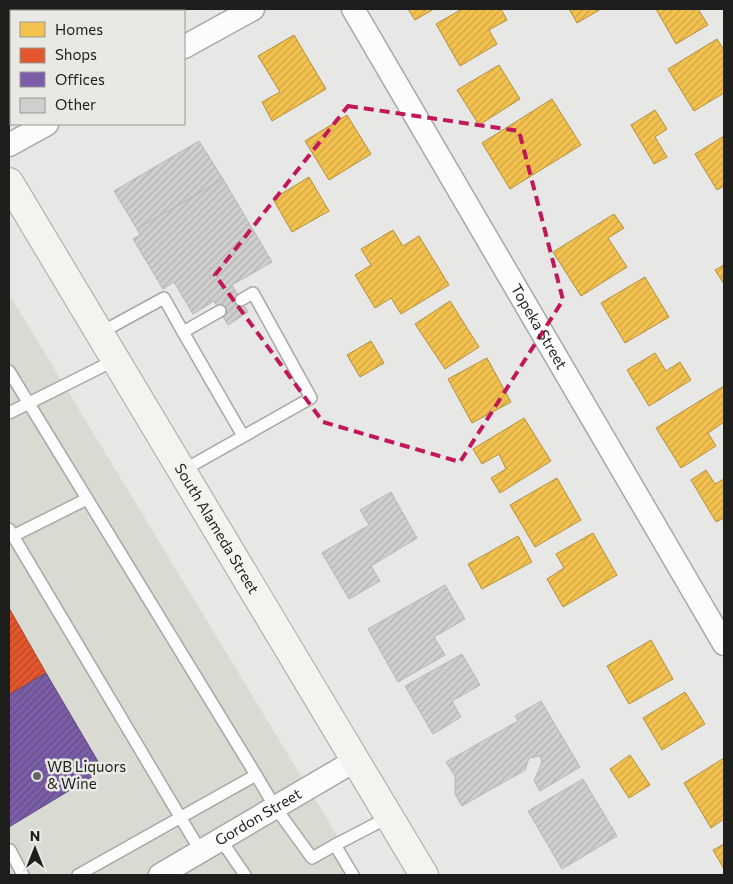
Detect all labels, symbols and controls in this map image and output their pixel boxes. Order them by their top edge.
legend [10,10,185,125]
text: Homes [55,20,103,38]
text: Shops [55,45,97,63]
text: Offices [55,70,105,88]
text: Other [55,95,96,113]
street label: Topeka Street [508,280,571,372]
street label: South Alameda Street [171,460,263,597]
place label: WB Liquors & Wine [47,757,126,792]
marker: WB Liquors & Wine [31,770,43,782]
street label: Gordon Street [211,784,304,849]
north arrow [10,824,60,874]
text: N [30,827,40,844]

